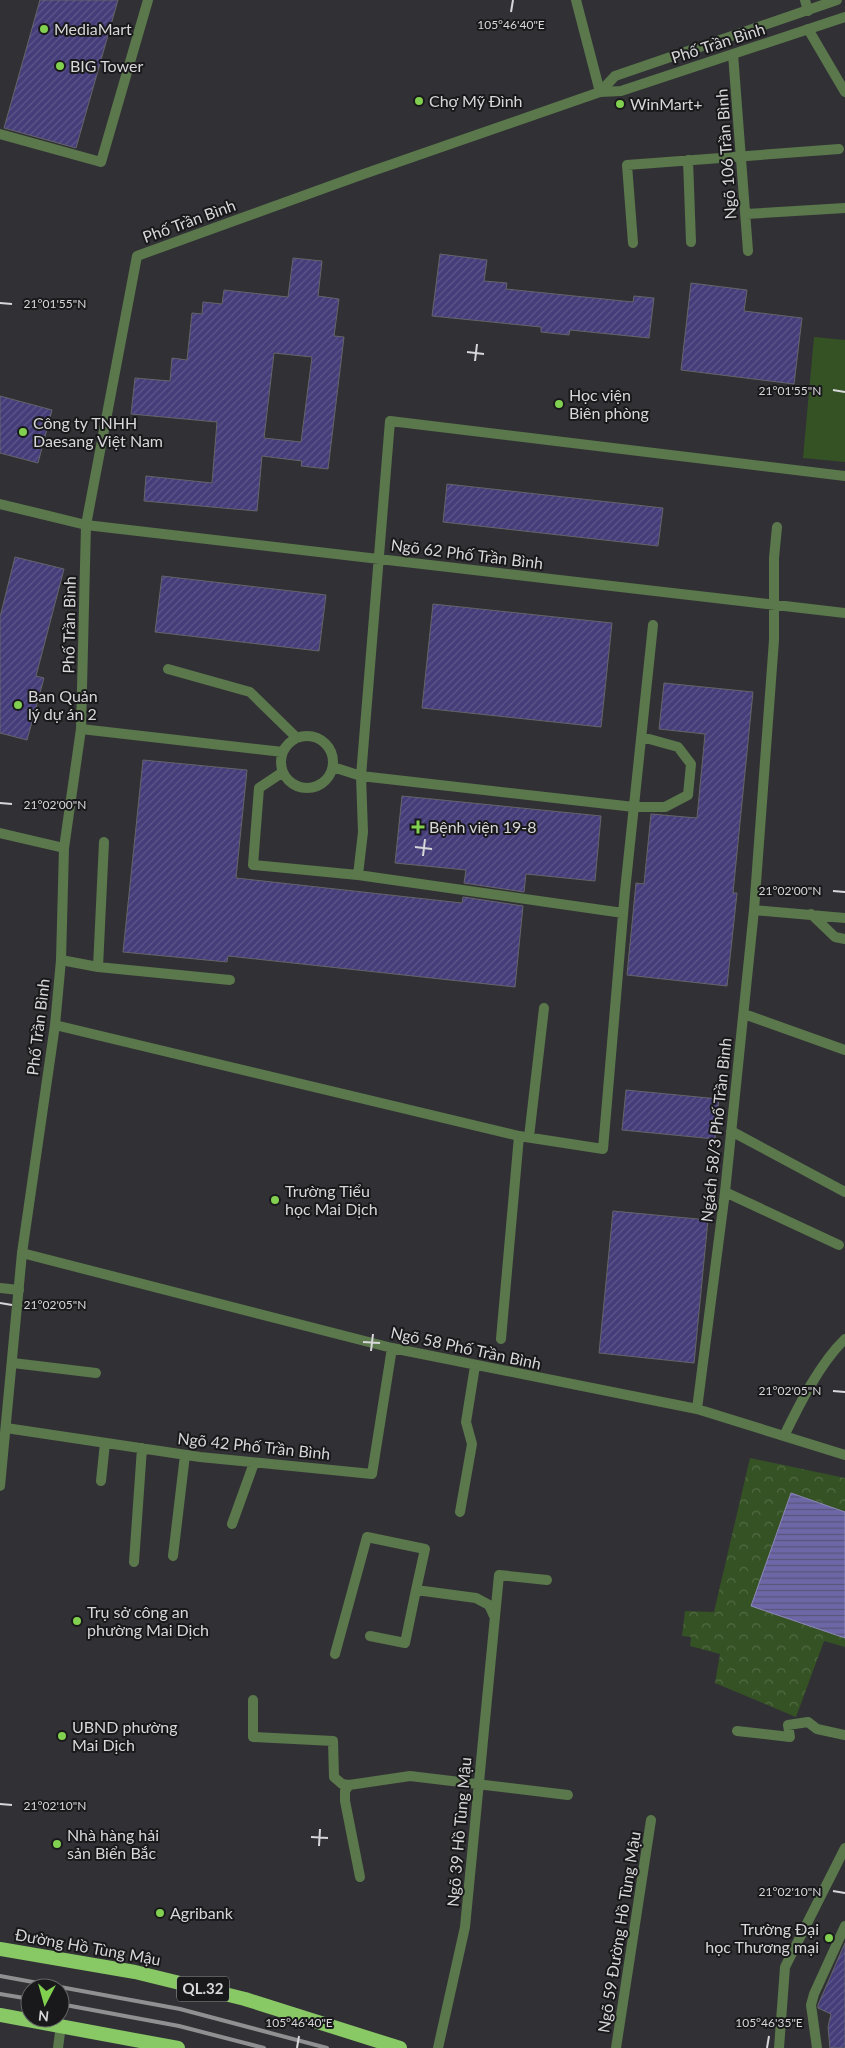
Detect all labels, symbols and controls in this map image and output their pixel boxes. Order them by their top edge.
text: 105°46'40"E [477,17,545,32]
street label: Phố Trần Bình [669,18,767,67]
place label: MediaMart [54,19,132,38]
marker: MediaMart [38,23,50,35]
place label: BIG Tower [70,56,143,75]
marker: BIG Tower [54,60,66,72]
street label: Ngõ 106 Trần Bình [711,88,740,220]
place label: Chợ Mỹ Đình [429,91,523,110]
place label: WinMart+ [630,94,703,113]
marker: Chợ Mỹ Đình [413,95,425,107]
marker: WinMart+ [614,98,626,110]
street label: Phố Trần Bình [140,195,238,246]
text: 21°01'55"N [24,296,86,311]
text: 21°01'55"N [759,383,821,398]
place label: Học viện Biên phòng [569,385,649,422]
marker: Học viện Biên phòng [553,398,565,410]
place label: Công ty TNHH Daesang Việt Nam [33,413,163,450]
marker: Công ty TNHH Daesang Việt Nam [17,426,29,438]
street label: Ngõ 62 Phố Trần Bình [390,535,544,572]
street label: Phố Trần Bình [58,576,79,674]
place label: Ban Quản lý dự án 2 [28,686,98,723]
marker: Ban Quản lý dự án 2 [12,699,24,711]
text: 21°02'00"N [24,797,86,812]
place label: Bệnh viện 19-8 [429,817,537,836]
marker: Bệnh viện 19-8 [411,820,425,834]
text: 21°02'00"N [759,883,821,898]
street label: Phố Trần Bình [22,977,53,1076]
street label: Ngách 58/3 Phố Trần Bình [696,1037,735,1223]
place label: Trường Tiểu học Mai Dịch [285,1181,378,1218]
marker: Trường Tiểu học Mai Dịch [269,1194,281,1206]
text: 21°02'05"N [24,1297,86,1312]
street label: Ngõ 58 Phố Trần Bình [389,1322,543,1373]
text: 21°02'05"N [759,1383,821,1398]
street label: Ngõ 42 Phố Trần Bình [177,1428,331,1463]
place label: Trụ sở công an phường Mai Dịch [87,1602,209,1639]
marker: Trụ sở công an phường Mai Dịch [71,1615,83,1627]
place label: UBND phường Mai Dịch [72,1717,178,1754]
marker: UBND phường Mai Dịch [56,1730,68,1742]
street label: Ngõ 39 Hồ Tùng Mậu [442,1756,475,1908]
text: 21°02'10"N [24,1798,86,1813]
place label: Nhà hàng hải sản Biển Bắc [67,1825,159,1862]
street label: Ngõ 59 Đường Hồ Tùng Mậu [593,1830,644,2034]
marker: Nhà hàng hải sản Biển Bắc [51,1838,63,1850]
text: 21°02'10"N [759,1884,821,1899]
place label: Agribank [170,1903,234,1922]
marker: Agribank [154,1907,166,1919]
place label: Trường Đại học Thương mại [705,1919,819,1956]
street label: Đường Hồ Tùng Mậu [14,1924,162,1969]
marker: Trường Đại học Thương mại [823,1932,835,1944]
road number: QL.32 [177,1976,229,2002]
north arrow [20,1978,70,2028]
text: N [37,2007,50,2025]
text: 105°46'40"E [265,2015,333,2030]
text: 105°46'35"E [735,2015,803,2030]

